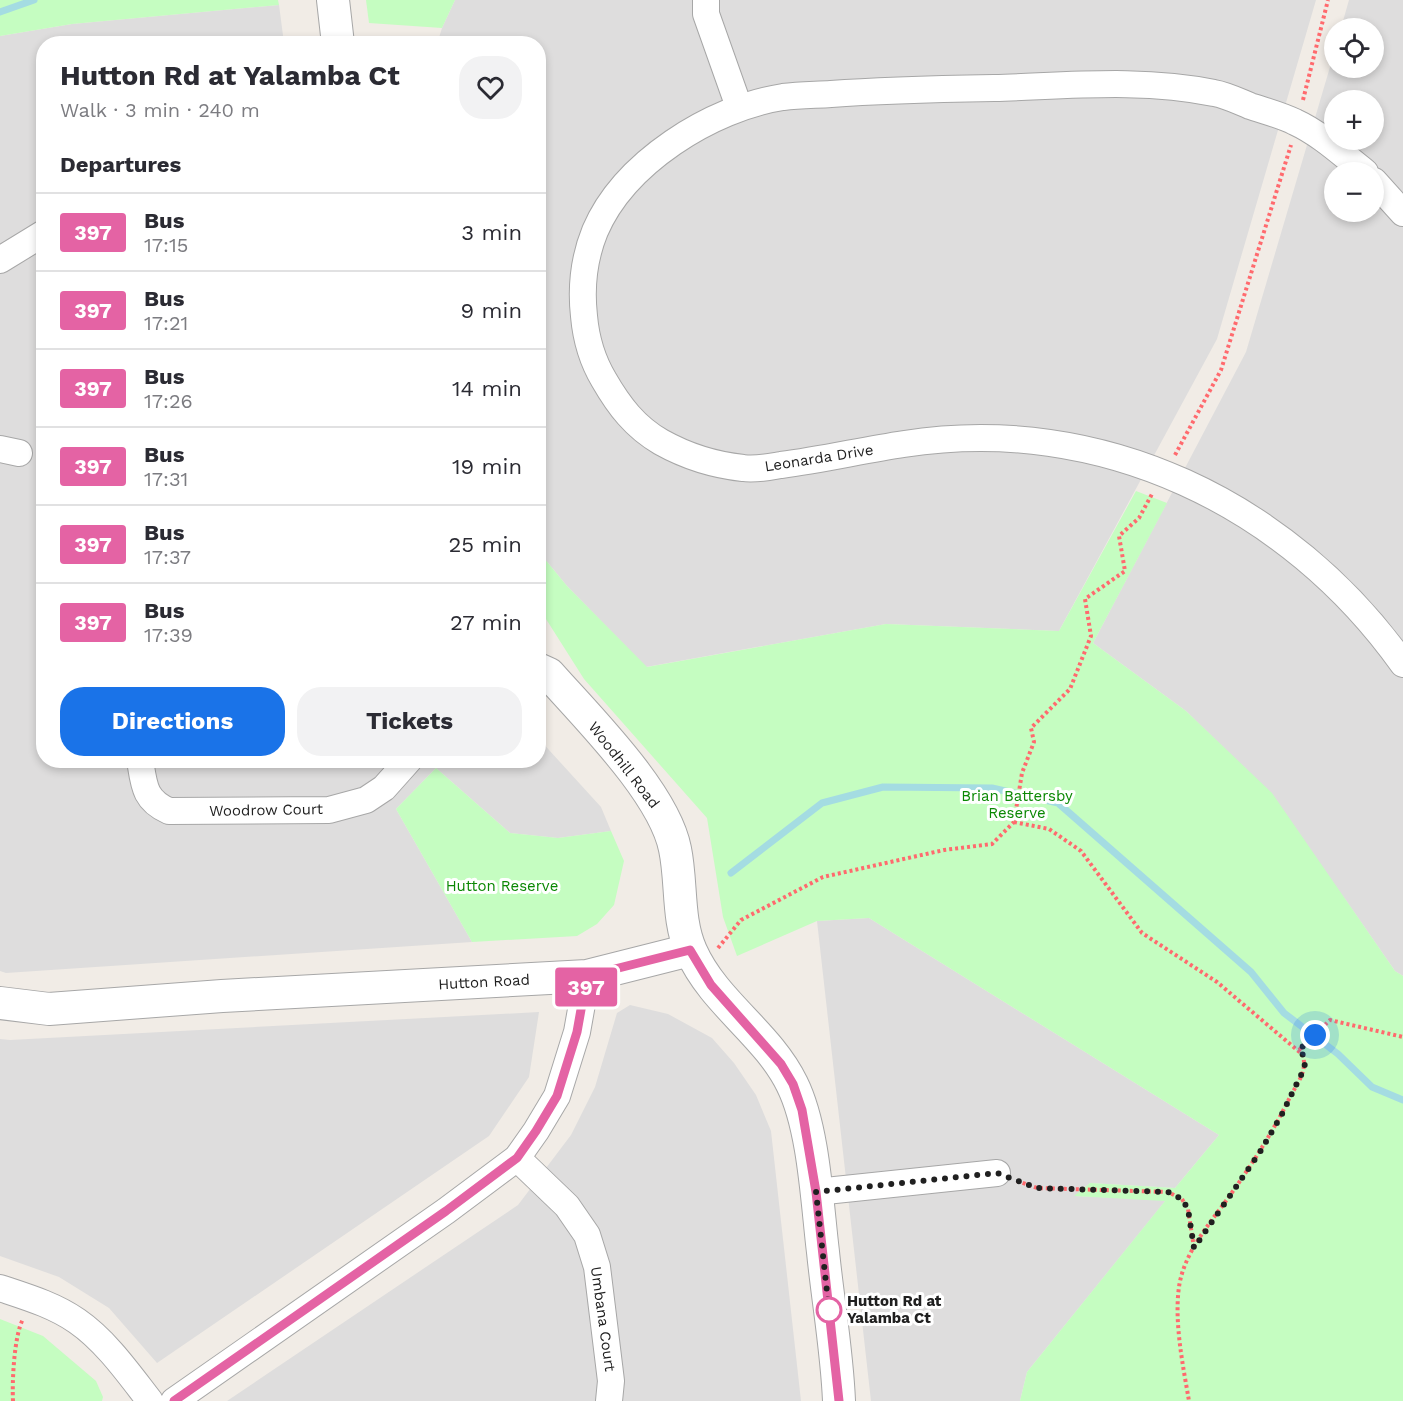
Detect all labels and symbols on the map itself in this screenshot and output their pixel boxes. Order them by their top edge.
street label: Leonarda Drive [763,441,875,475]
street label: Woodhill Road [585,718,663,812]
park label: Brian Battersby Reserve [961,787,1073,822]
street label: Woodrow Court [209,800,324,820]
park label: Hutton Reserve [446,877,558,895]
line badge: 397 [552,968,620,1006]
street label: Hutton Road [438,971,530,993]
your location [1300,1020,1330,1050]
street label: Umbana Court [587,1265,619,1373]
place label: Hutton Rd at Yalamba Ct [847,1292,942,1327]
marker: Hutton Rd at Yalamba Ct [816,1297,842,1323]

